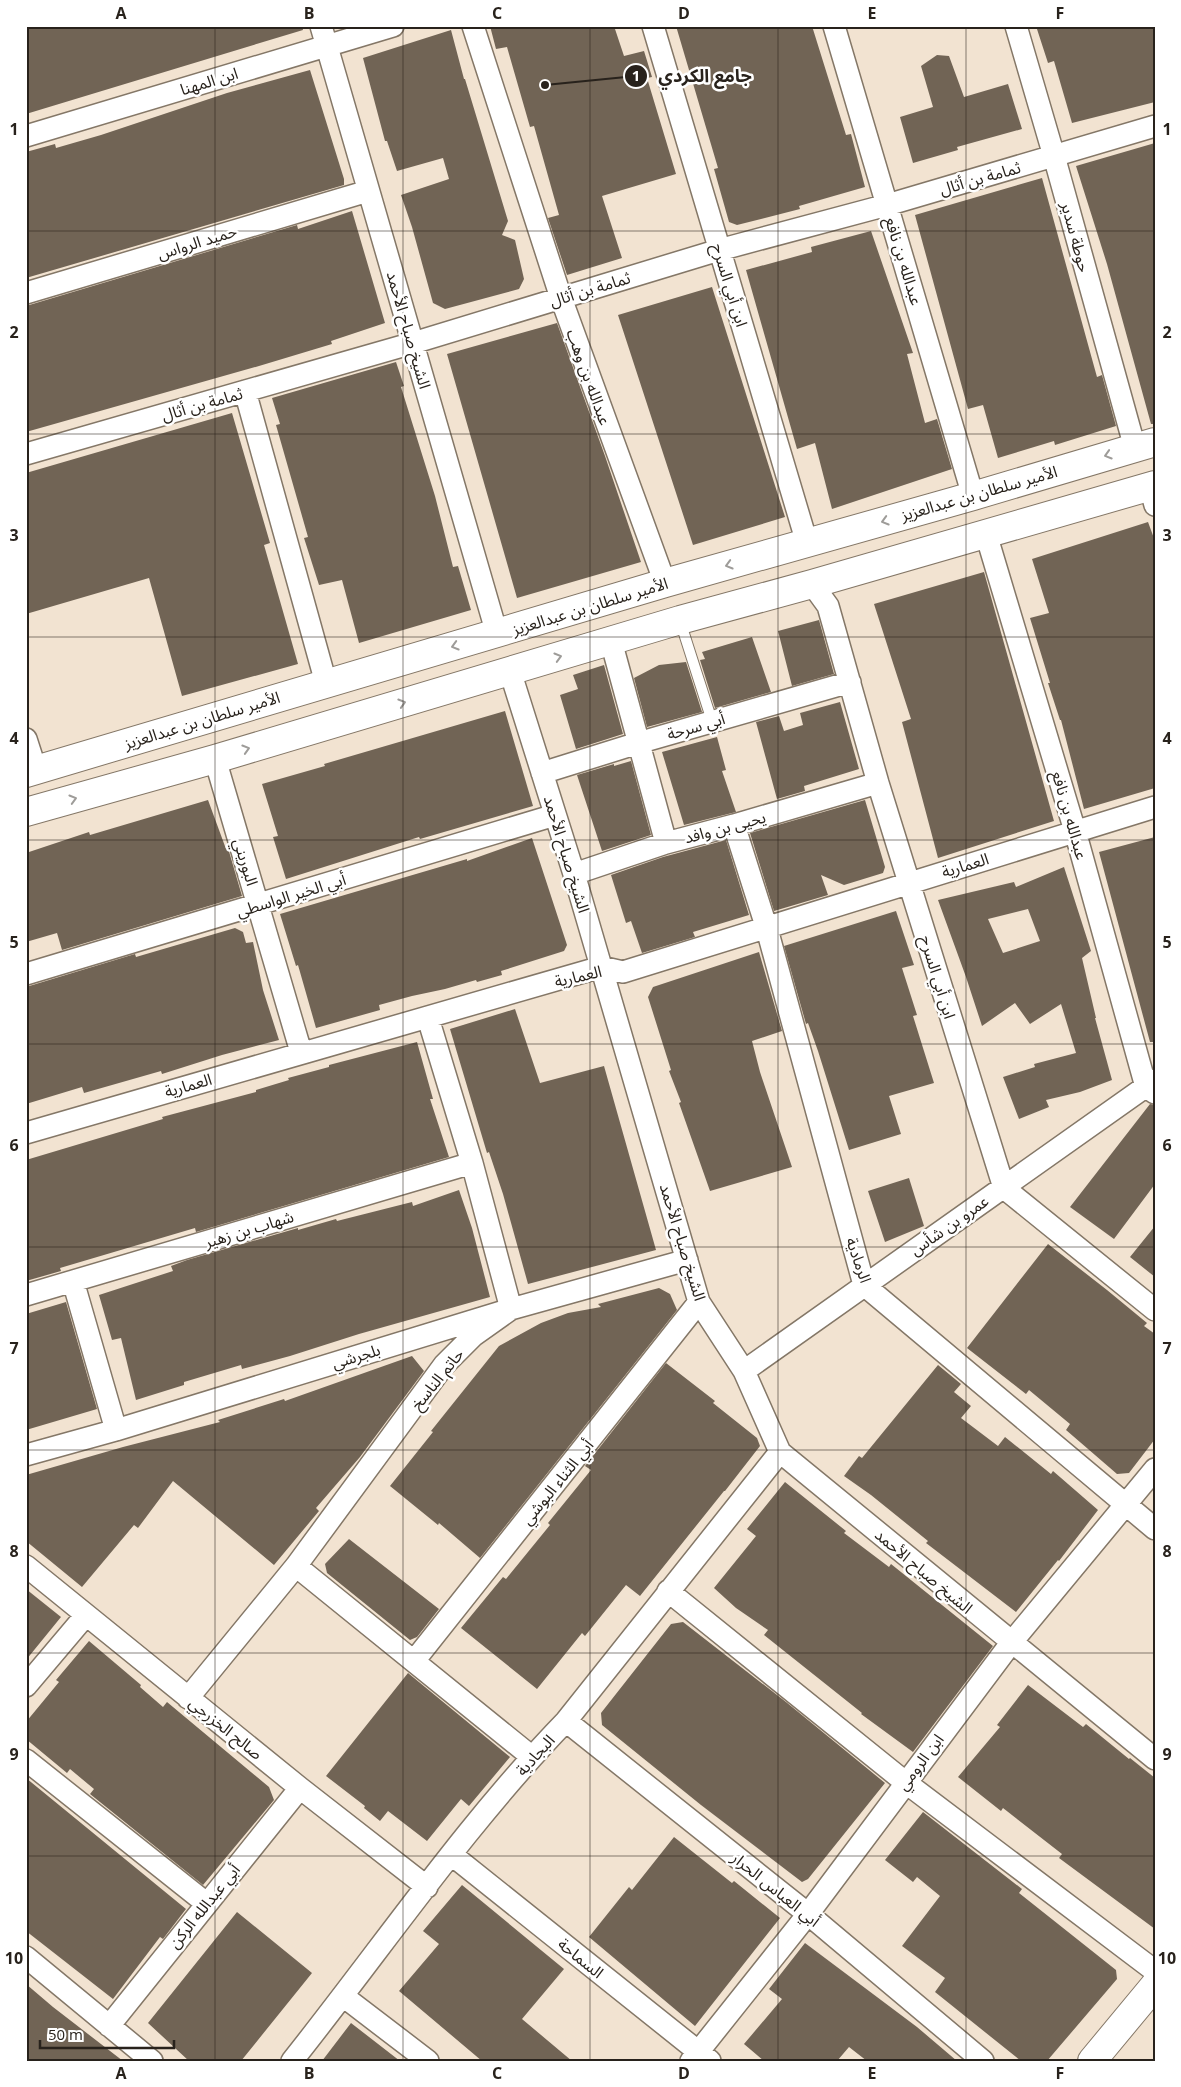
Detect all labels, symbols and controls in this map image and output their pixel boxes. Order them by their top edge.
text: A [115,2,127,24]
text: B [304,2,314,24]
text: C [492,2,502,24]
text: D [678,2,690,24]
text: E [868,2,877,24]
text: F [1056,2,1064,24]
callout: جامع الكردي [623,59,762,92]
street label: ابن المهنا [177,62,241,100]
text: جامع الكردي [658,63,752,90]
text: 1 [632,65,640,85]
text: 1 [9,118,19,140]
text: 1 [1162,118,1172,140]
street label: ثمامة بن أثال [937,156,1023,200]
street label: حوطة سدير [1056,198,1096,275]
street label: عبدالله بن نافع [878,214,928,309]
street label: حميد الرواس [155,220,239,264]
street label: ابن أبي السرح [705,241,753,330]
street label: ثمامة بن أثال [547,266,633,312]
street label: الشيخ صباح الأحمد [380,269,436,392]
text: 2 [9,321,19,343]
text: 2 [1162,321,1172,343]
street label: عبدالله بن وهب [561,326,617,428]
street label: ثمامة بن أثال [159,382,245,426]
one-way arrow [1104,450,1113,460]
street label: الأمير سلطان بن عبدالعزيز [897,460,1060,526]
one-way arrow [881,515,889,525]
text: 3 [9,524,19,546]
text: 3 [1162,524,1172,546]
one-way arrow [724,559,733,570]
street label: الأمير سلطان بن عبدالعزيز [508,572,671,640]
one-way arrow [452,640,460,650]
one-way arrow [553,652,561,662]
street label: الأمير سلطان بن عبدالعزيز [120,686,283,754]
one-way arrow [397,698,406,708]
street label: أبي سرحة [664,707,728,746]
text: 4 [9,727,19,749]
text: 4 [1162,727,1172,749]
one-way arrow [242,745,250,755]
street label: عبدالله بن نافع [1045,768,1093,863]
street label: الشيخ صباح الأحمد [537,793,595,916]
one-way arrow [69,794,77,804]
street label: يحيى بن وافد [682,806,768,848]
street label: البوريني [227,836,264,889]
street label: العمارية [939,847,991,883]
street label: أبي الخير الواسطي [233,868,349,924]
text: 5 [9,931,19,953]
text: 5 [1162,931,1172,953]
street label: ابن أبي السرح [913,933,961,1022]
street label: العمارية [552,960,604,992]
street label: العمارية [162,1068,214,1102]
text: 6 [9,1134,19,1156]
text: 6 [1162,1134,1172,1156]
street label: الشيخ صباح الأحمد [653,1181,711,1304]
street label: عمرو بن شأس [905,1190,993,1260]
street label: شهاب بن زهير [201,1205,296,1253]
street label: الرمادية [841,1234,877,1286]
text: 7 [9,1337,19,1359]
text: 7 [1162,1337,1172,1359]
street label: بلجرشي [329,1338,383,1375]
street label: حاتم الناسخ [405,1344,470,1416]
street label: أبي الثناء البوشي [516,1435,600,1530]
street label: الشيخ صباح الأحمد [869,1524,978,1620]
text: 8 [9,1540,19,1562]
text: 8 [1162,1540,1172,1562]
street label: صالح الخزرجي [183,1692,267,1766]
street label: ابن الرومي [891,1729,950,1796]
street label: البجادية [511,1730,559,1780]
text: 9 [9,1743,19,1765]
text: 9 [1162,1743,1172,1765]
street label: أبي العباس الحرار [725,1846,825,1933]
street label: أبي عبدالله الركن [163,1859,246,1954]
street label: السماحة [554,1933,608,1983]
text: 10 [5,1947,23,1969]
text: 10 [1158,1947,1176,1969]
scale bar [40,2017,174,2049]
text: 50 m [48,2024,83,2044]
text: A [115,2062,127,2084]
text: B [304,2062,314,2084]
text: C [492,2062,502,2084]
text: D [678,2062,690,2084]
text: E [868,2062,877,2084]
text: F [1056,2062,1064,2084]

